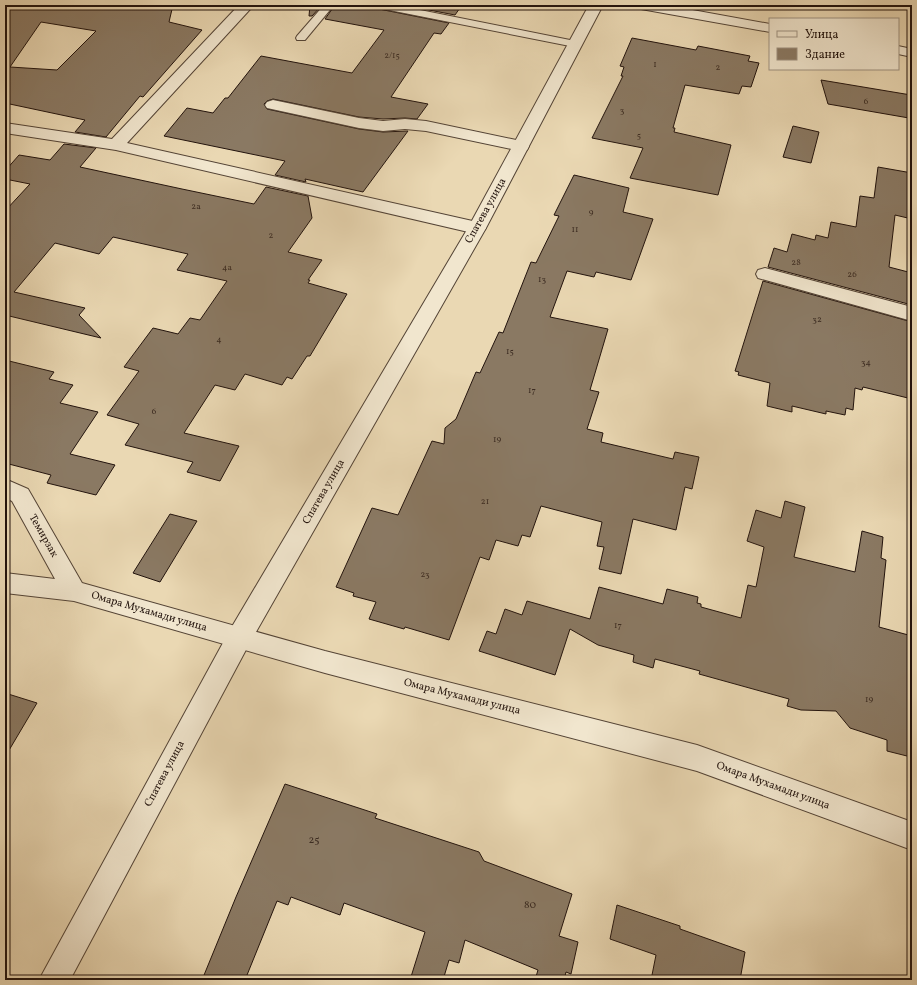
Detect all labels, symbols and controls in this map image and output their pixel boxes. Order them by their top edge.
legend [769,18,899,70]
text: Улица [805,27,838,43]
text: Здание [805,47,845,63]
house number: 2/15 [384,49,400,62]
house number: 1 [653,58,657,71]
house number: 2 [716,61,721,74]
house number: 6 [864,95,869,108]
house number: 3 [620,104,625,117]
house number: 5 [637,129,641,142]
street label: Спатева улица [462,175,510,246]
house number: 2а [191,200,201,213]
house number: 9 [589,206,594,219]
house number: 11 [572,223,578,236]
house number: 2 [269,229,274,242]
house number: 28 [791,256,801,269]
house number: 4а [222,261,232,274]
house number: 26 [847,268,857,281]
house number: 13 [538,273,546,286]
house number: 32 [812,313,822,326]
house number: 4 [216,333,222,346]
house number: 15 [506,345,514,358]
house number: 34 [861,356,871,369]
house number: 17 [528,384,536,397]
house number: 6 [152,405,157,418]
house number: 19 [493,433,501,446]
street label: Спатева улица [299,456,349,527]
house number: 21 [481,495,489,508]
street label: Темирзак [25,512,61,560]
house number: 23 [420,568,430,581]
street label: Омара Мухамади улица [89,588,209,636]
house number: 17 [614,619,622,632]
street label: Омара Мухамади улица [402,675,523,719]
house number: 19 [865,693,873,706]
street label: Спатева улица [141,738,189,810]
street label: Омара Мухамади улица [714,758,832,814]
house number: 25 [308,833,320,848]
house number: 80 [524,898,536,913]

